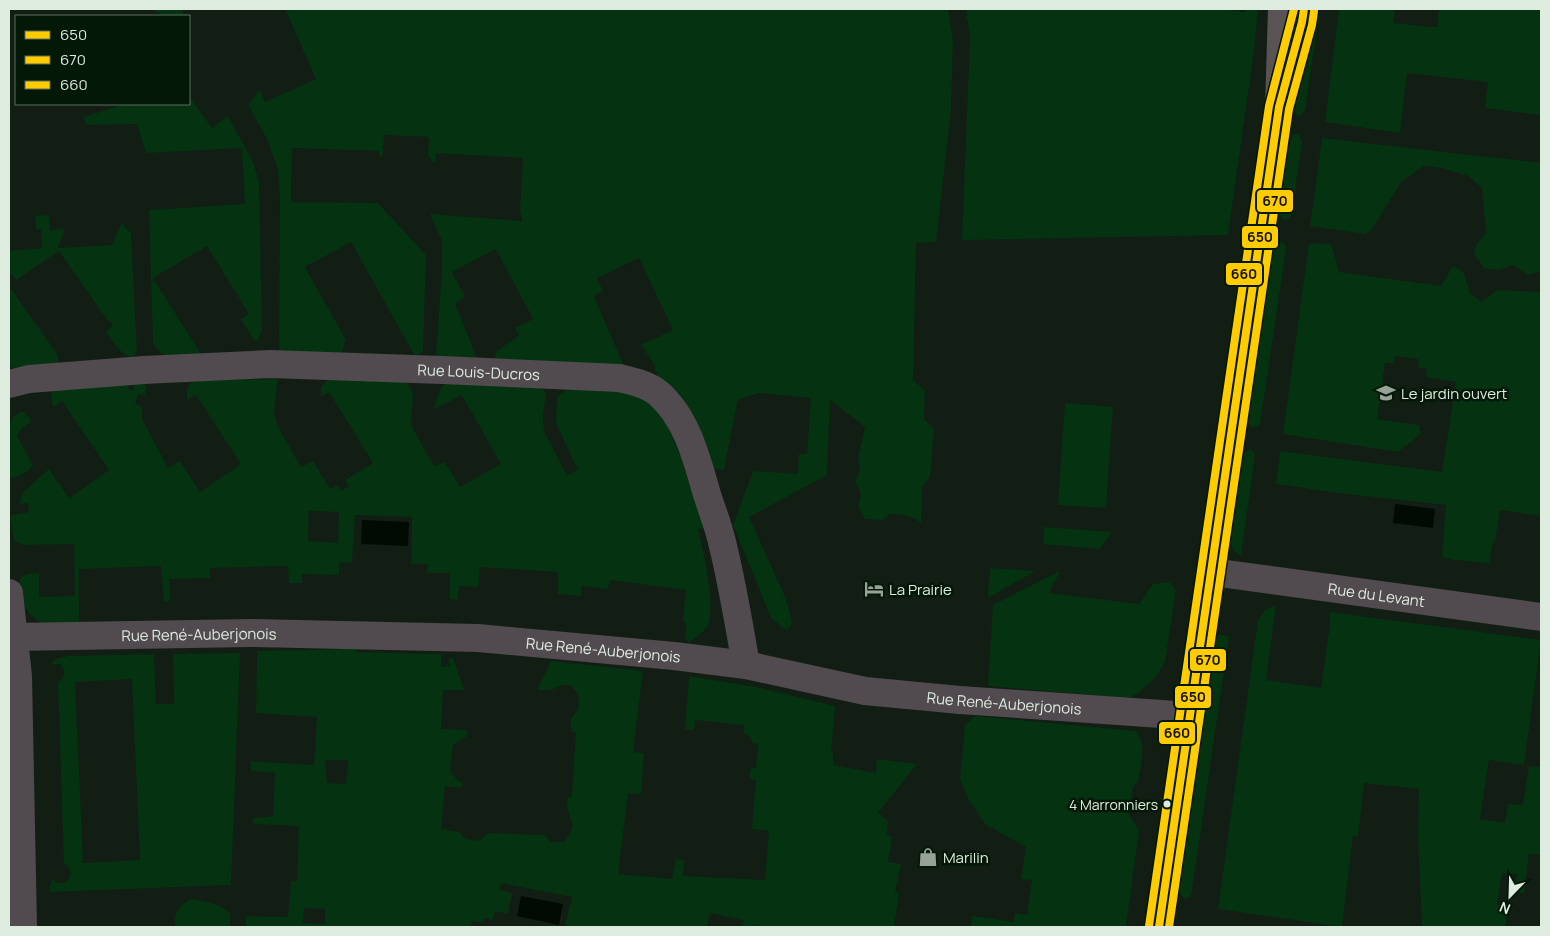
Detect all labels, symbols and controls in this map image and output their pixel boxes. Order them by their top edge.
legend [15,15,190,105]
text: 650 [60,24,87,45]
text: 670 [60,49,86,70]
text: 660 [60,74,88,95]
line badge: 670 [1256,189,1294,213]
text: 670 [1262,191,1288,210]
line badge: 650 [1241,225,1279,249]
text: 650 [1247,227,1273,246]
line badge: 660 [1225,262,1263,286]
text: 660 [1231,264,1257,283]
street label: Rue Louis-Ducros [417,359,541,385]
school or university icon: Le jardin ouvert [1375,382,1397,404]
place label: Le jardin ouvert [1401,383,1507,404]
street label: Rue du Levant [1327,577,1426,612]
hotel icon: La Prairie [863,578,885,600]
place label: La Prairie [889,579,952,600]
street label: Rue René-Auberjonois [121,622,277,646]
street label: Rue René-Auberjonois [525,632,682,667]
line badge: 670 [1189,648,1227,672]
text: 670 [1195,650,1221,669]
line badge: 650 [1174,685,1212,709]
street label: Rue René-Auberjonois [926,686,1082,719]
text: 650 [1180,687,1206,706]
line badge: 660 [1158,721,1196,745]
text: 660 [1164,723,1190,742]
place label: 4 Marronniers [1069,795,1158,814]
marker: 4 Marronniers [1162,799,1172,809]
shop icon: Marilin [917,846,939,868]
place label: Marilin [943,847,989,868]
north arrow [1485,871,1535,921]
text: N [1496,898,1513,919]

